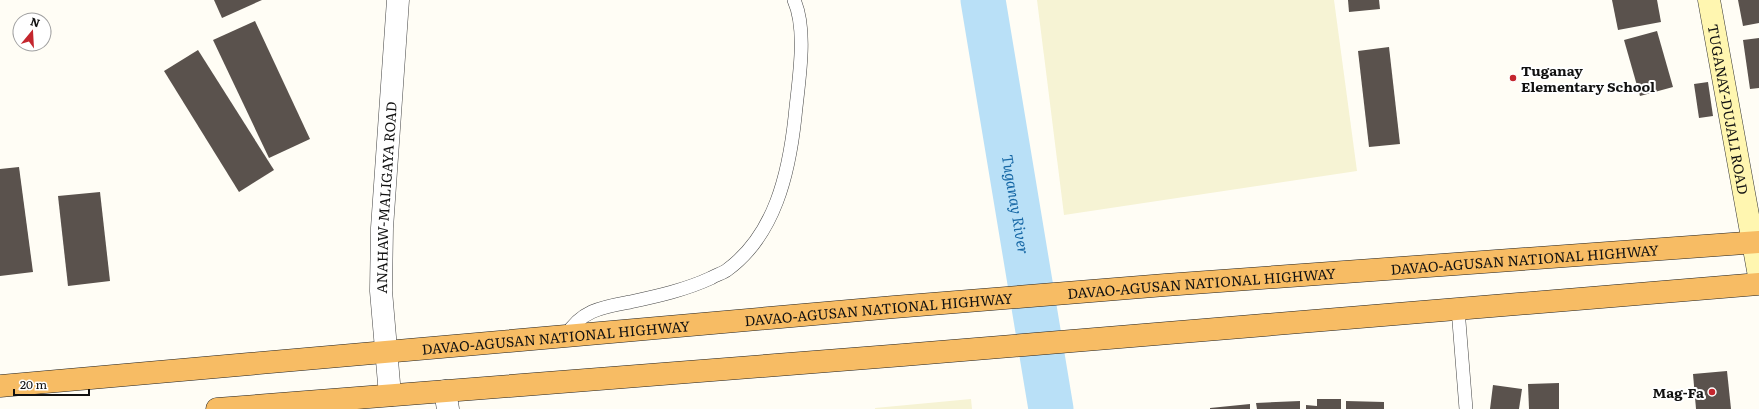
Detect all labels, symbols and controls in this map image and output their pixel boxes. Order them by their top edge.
north arrow [12,12,52,52]
text: N [29,13,42,31]
street label: TUGANAY-DUJALI ROAD [1704,23,1754,196]
place label: Tuganay Elementary School [1521,60,1655,96]
marker: Tuganay Elementary School [1508,73,1518,83]
street label: ANAHAW-MALIGAYA ROAD [371,100,401,294]
water label: Tuganay River [997,153,1037,256]
street label: DAVAO-AGUSAN NATIONAL HIGHWAY [1390,239,1660,279]
street label: DAVAO-AGUSAN NATIONAL HIGHWAY [1067,263,1336,303]
street label: DAVAO-AGUSAN NATIONAL HIGHWAY [744,287,1014,330]
street label: DAVAO-AGUSAN NATIONAL HIGHWAY [421,315,691,359]
scale bar [14,371,89,397]
text: 20 m [20,375,47,393]
place label: Mag-Fa [1653,382,1705,402]
marker: Mag-Fa [1707,387,1717,397]

